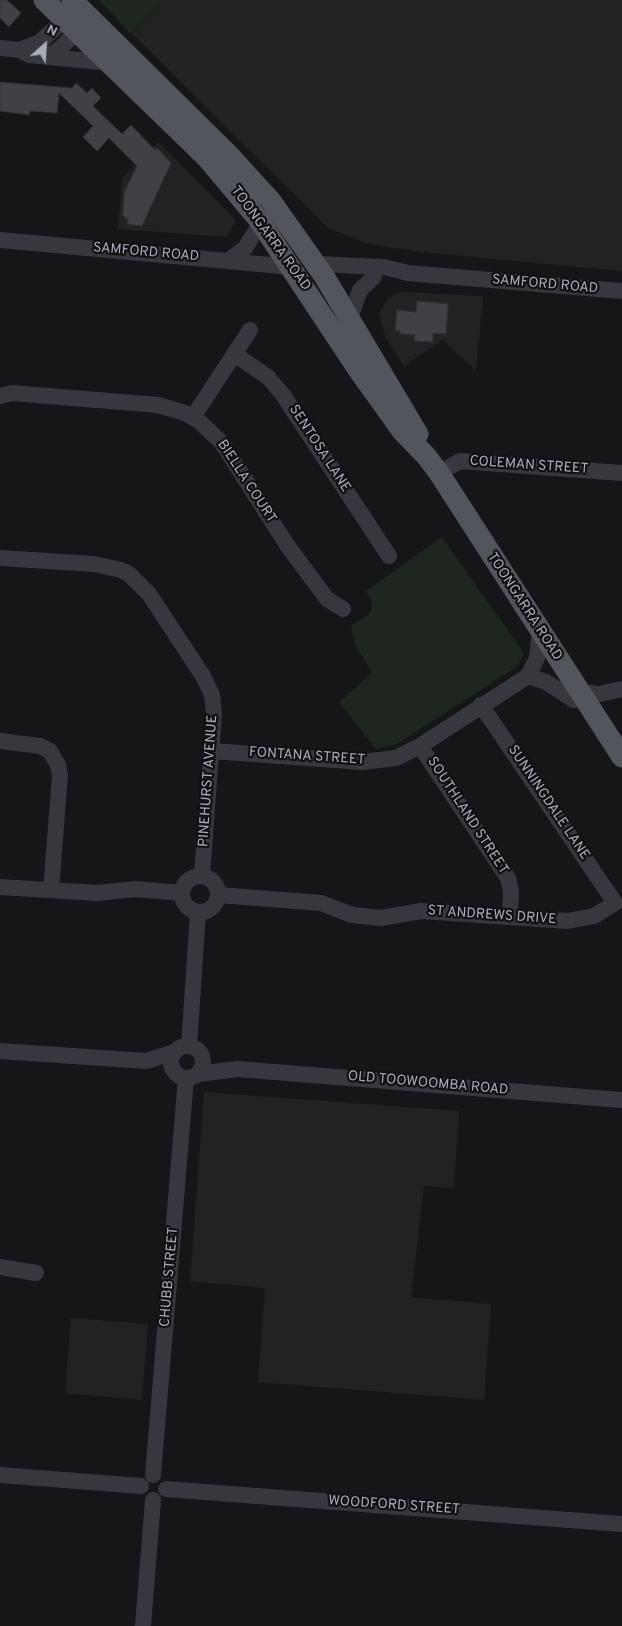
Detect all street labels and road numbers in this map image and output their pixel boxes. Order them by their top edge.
street label: TOONGARRA ROAD [226,183,314,295]
street label: SAMFORD ROAD [92,240,200,266]
street label: SAMFORD ROAD [491,272,599,298]
street label: SENTOSA LANE [285,402,353,496]
street label: BIELLA COURT [213,437,279,527]
street label: COLEMAN STREET [469,453,589,479]
street label: TOONGARRA ROAD [483,550,565,664]
street label: PINEHURST AVENUE [196,714,222,848]
street label: SUNNINGDALE LANE [503,743,593,863]
street label: FONTANA STREET [248,745,366,769]
street label: SOUTHLAND STREET [423,754,511,878]
street label: ST ANDREWS DRIVE [427,903,557,929]
street label: OLD TOOWOOMBA ROAD [347,1069,509,1099]
street label: CHUBB STREET [157,1226,183,1328]
street label: WOODFORD STREET [327,1493,461,1519]

